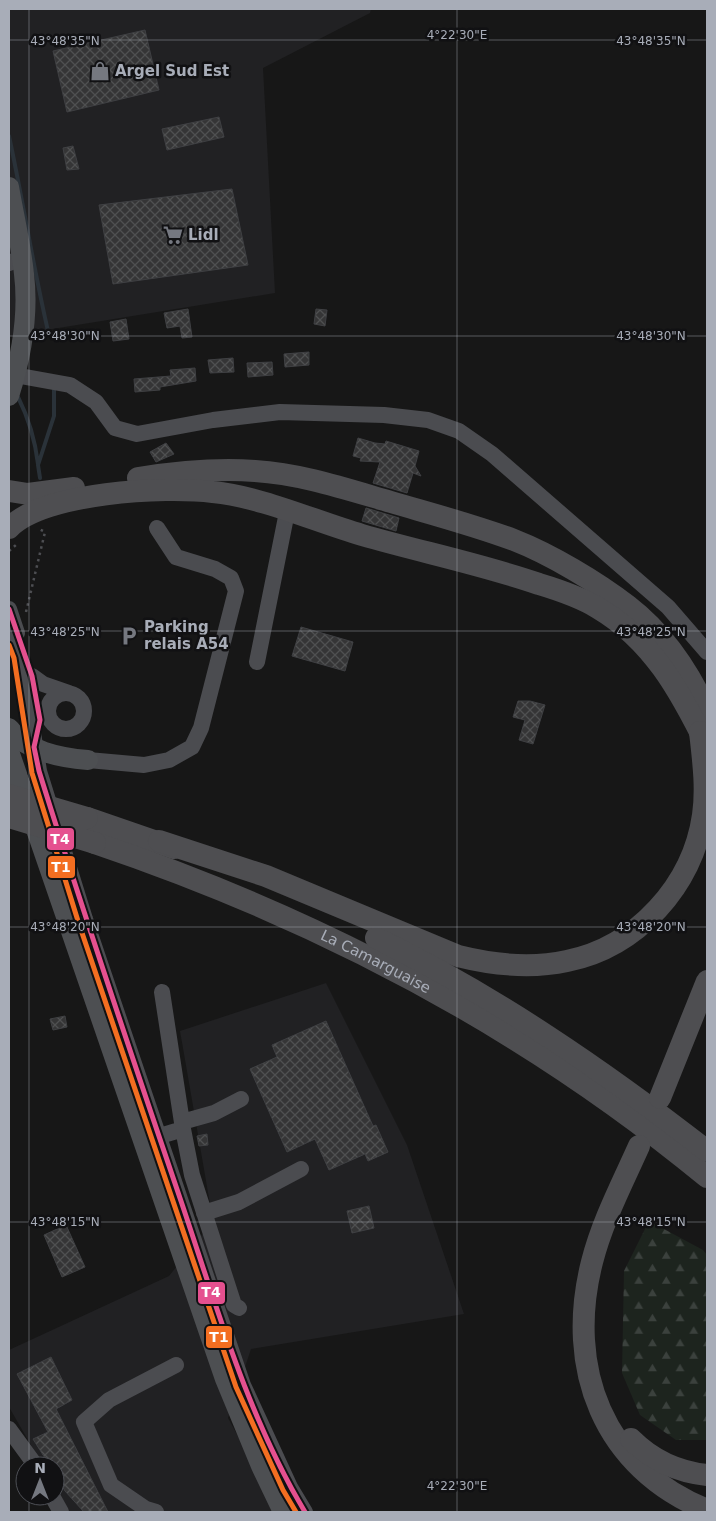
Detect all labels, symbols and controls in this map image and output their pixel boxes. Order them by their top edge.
text: 4°22'30"E [427,28,487,42]
text: 43°48'35"N [30,34,100,48]
text: 43°48'35"N [616,34,686,48]
shop icon: Argel Sud Est [89,60,111,82]
place label: Argel Sud Est [115,62,229,80]
supermarket icon: Lidl [162,224,184,246]
place label: Lidl [188,226,219,244]
text: 43°48'30"N [30,329,100,343]
text: 43°48'30"N [616,329,686,343]
place label: Parking relais A54 [144,618,229,653]
text: 43°48'25"N [30,625,100,639]
parking icon: Parking relais A54 [118,625,140,647]
text: 43°48'25"N [616,625,686,639]
line badge: T4 [46,827,75,851]
text: T4 [50,831,70,847]
line badge: T1 [47,855,76,879]
text: T1 [51,859,71,875]
text: 43°48'20"N [30,920,100,934]
text: 43°48'20"N [616,920,686,934]
street label: La Camarguaise [318,926,434,997]
text: 43°48'15"N [30,1215,100,1229]
text: 43°48'15"N [616,1215,686,1229]
line badge: T4 [197,1281,226,1305]
text: T4 [201,1284,221,1300]
line badge: T1 [205,1325,233,1349]
text: T1 [209,1329,229,1345]
north arrow [15,1456,65,1506]
text: N [34,1460,46,1476]
text: 4°22'30"E [427,1479,487,1493]

